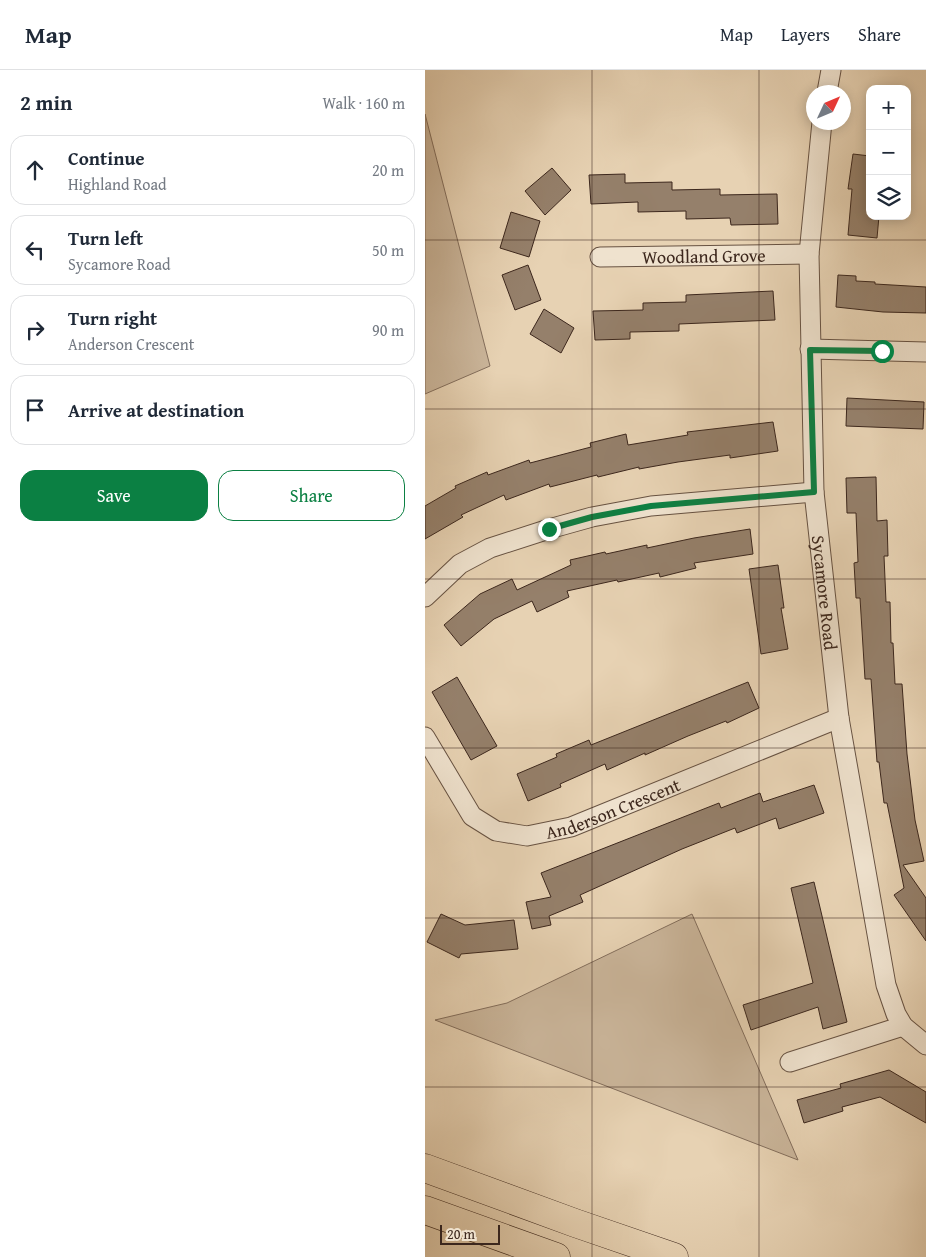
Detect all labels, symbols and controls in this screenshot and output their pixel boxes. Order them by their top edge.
text: Map [25,17,72,52]
text: Map [720,21,753,48]
text: Layers [781,21,830,48]
text: Share [858,21,901,48]
north arrow [806,85,851,130]
map controls [866,85,911,220]
button: + [866,85,911,130]
text: 2 min [20,87,72,118]
text: Walk · 160 m [322,91,405,115]
button: − [866,130,911,175]
text: Continue [68,144,145,172]
icon: ahead [21,156,49,184]
text: 20 m [372,158,404,182]
text: Highland Road [68,172,167,196]
button: layers [866,175,911,220]
text: Turn left [68,224,143,252]
icon: left [21,236,49,264]
text: 50 m [372,238,404,262]
street label: Woodland Grove [642,241,766,270]
text: Sycamore Road [68,252,171,276]
text: Turn right [68,304,157,332]
icon: right [21,316,49,344]
text: 90 m [372,318,404,342]
text: Anderson Crescent [68,332,195,356]
route start [871,340,894,363]
icon: arrive [21,396,49,424]
text: Arrive at destination [68,396,244,424]
button: Save [20,470,208,521]
button: Share [218,470,405,521]
route end [538,518,561,541]
street label: Sycamore Road [805,534,845,652]
street label: Anderson Crescent [543,770,685,845]
scale bar [440,1222,500,1245]
text: 20 m [447,1224,475,1244]

